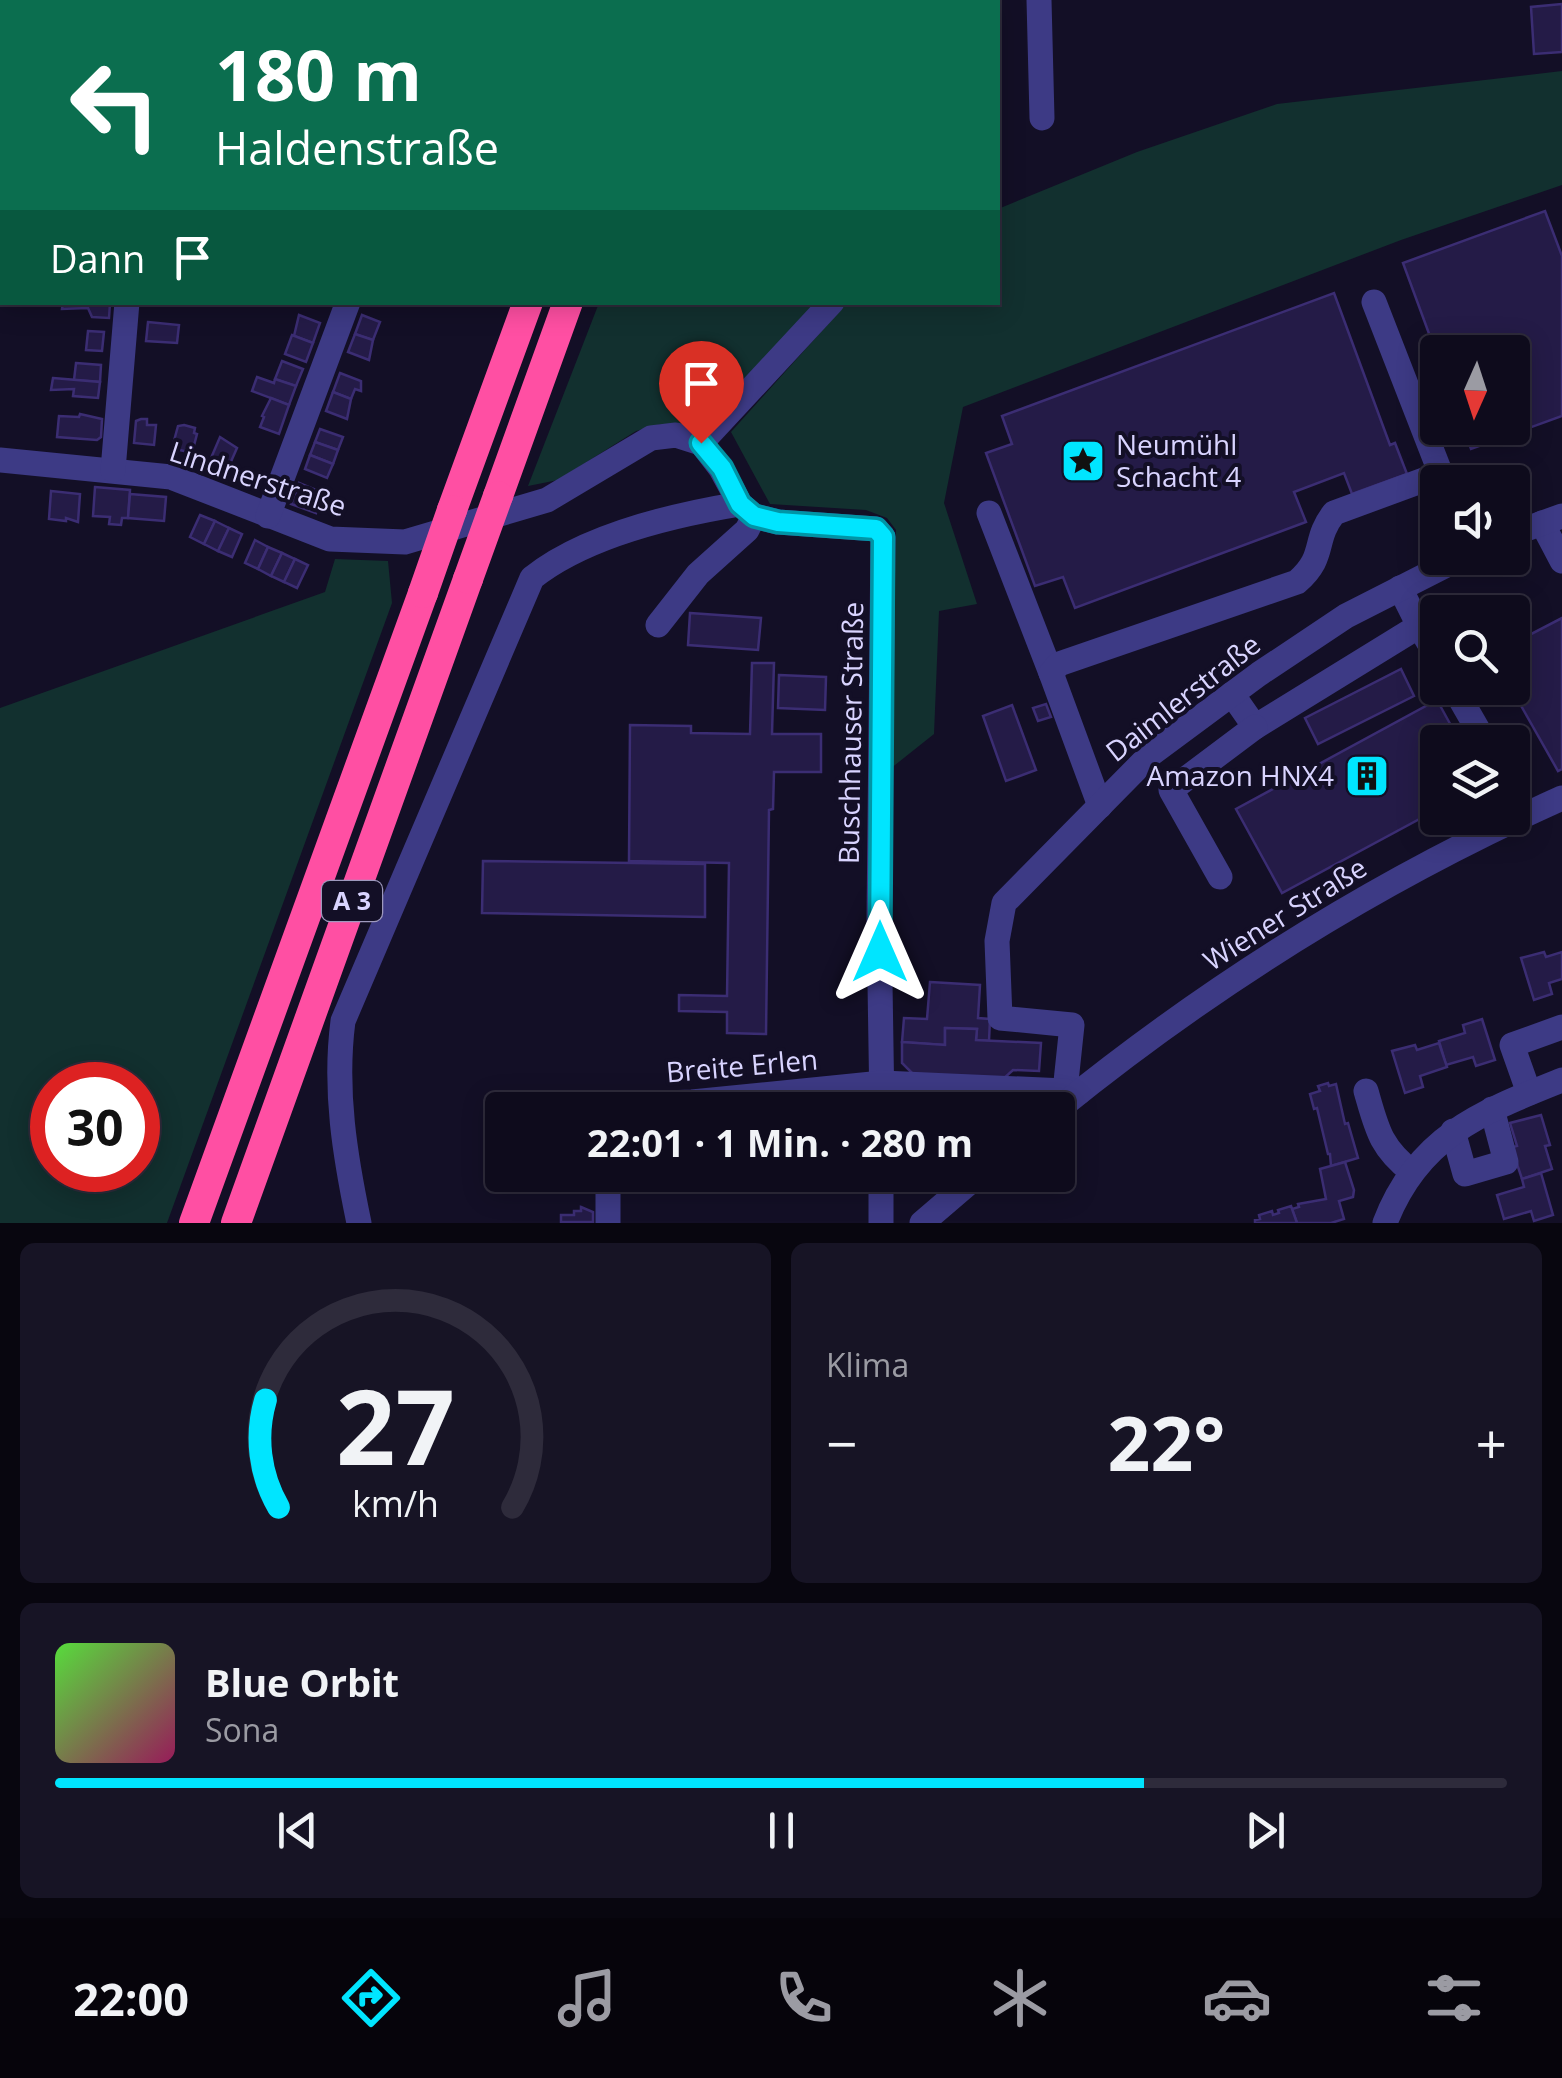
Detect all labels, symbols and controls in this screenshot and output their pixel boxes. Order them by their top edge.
text: 180 m [215,26,422,122]
icon: left [50,40,180,170]
text: Haldenstraße [215,117,499,178]
icon: arrive [165,230,220,285]
text: Dann [50,232,145,284]
north arrow [1420,335,1530,445]
map controls [1420,335,1530,835]
pin [659,341,744,444]
icon: arrive [674,356,729,411]
place label: Neumühl Schacht 4 [1116,425,1241,495]
street label: Lindnerstraße [165,432,352,525]
place icon: Neumühl Schacht 4 [1060,438,1106,484]
button: sound [1420,465,1530,575]
button: search [1420,595,1530,705]
street label: Buschhauser Straße [829,601,871,864]
street label: Daimlerstraße [1097,625,1268,770]
button: layers [1420,725,1530,835]
building icon: Amazon HNX4 [1344,753,1390,799]
place label: Amazon HNX4 [1146,756,1334,794]
street label: Wiener Straße [1196,848,1373,978]
road number: A 3 [322,881,382,921]
position arrow [828,900,932,1004]
street label: Breite Erlen [664,1039,819,1091]
speed limit sign: 30 [30,1062,160,1192]
text: 22:01 · 1 Min. · 280 m [587,1116,973,1168]
text: Klima [826,1343,909,1386]
text: 27 [336,1354,455,1495]
text: 22° [1108,1391,1225,1493]
text: − [826,1405,857,1480]
text: + [1476,1405,1507,1480]
text: km/h [352,1479,439,1527]
text: Blue Orbit [205,1656,399,1708]
text: Sona [205,1708,279,1751]
icon: previous [270,1803,325,1858]
icon: pause [754,1803,809,1858]
icon: next [1238,1803,1293,1858]
icon: directions [336,1963,406,2033]
icon: music [552,1963,622,2033]
icon: phone [769,1963,839,2033]
icon: climate [985,1963,1055,2033]
icon: car [1202,1963,1272,2033]
icon: filters [1419,1963,1489,2033]
text: 22:00 [73,1968,189,2029]

